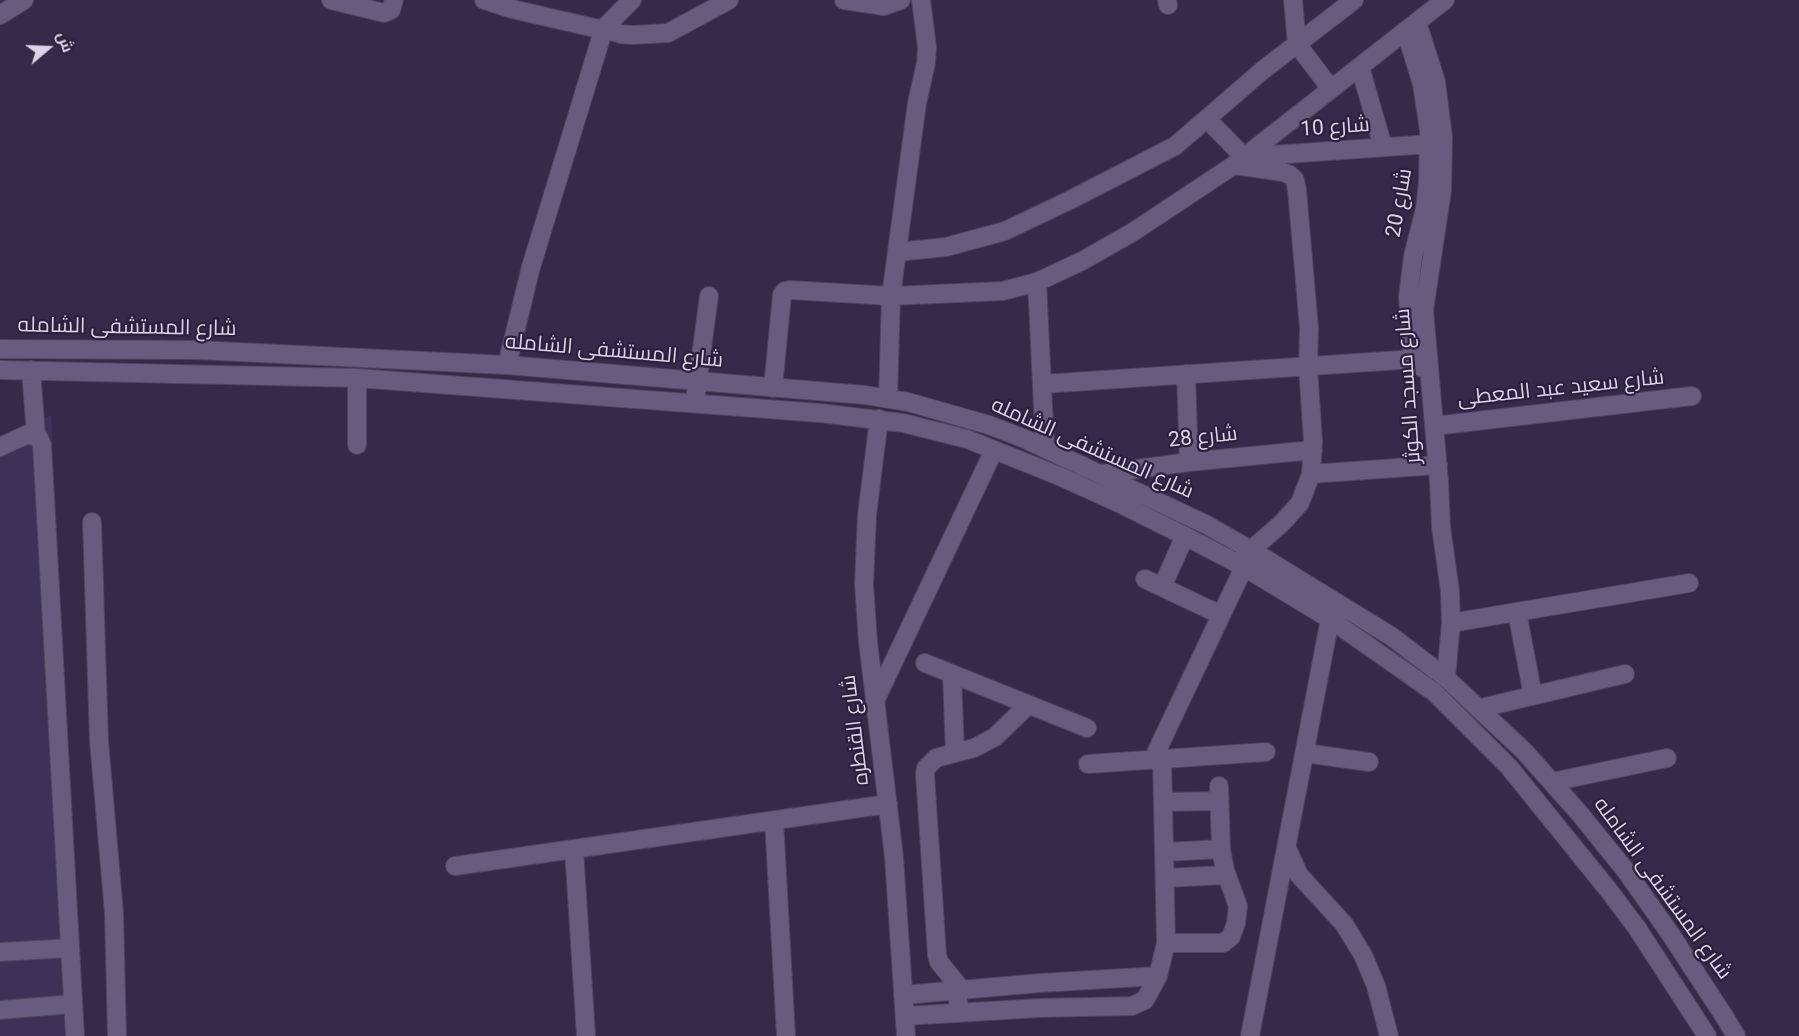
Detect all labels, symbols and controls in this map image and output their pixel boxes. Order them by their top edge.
north arrow [18,18,78,78]
text: ش [53,29,78,55]
street label: شارع 10 [1299,113,1371,143]
street label: شارع 20 [1382,167,1418,239]
street label: شارع مسجد الكوثر [1391,307,1427,465]
street label: شارع المستشفى الشامله [17,313,237,343]
street label: شارع المستشفى الشامله [504,330,724,374]
street label: شارع سعيد عبد المعطى [1456,366,1666,412]
street label: شارع المستشفى الشامله [987,393,1197,505]
street label: شارع 28 [1167,422,1239,454]
street label: شارع القنطره [837,673,875,787]
street label: شارع المستشفى الشامله [1588,793,1736,985]

